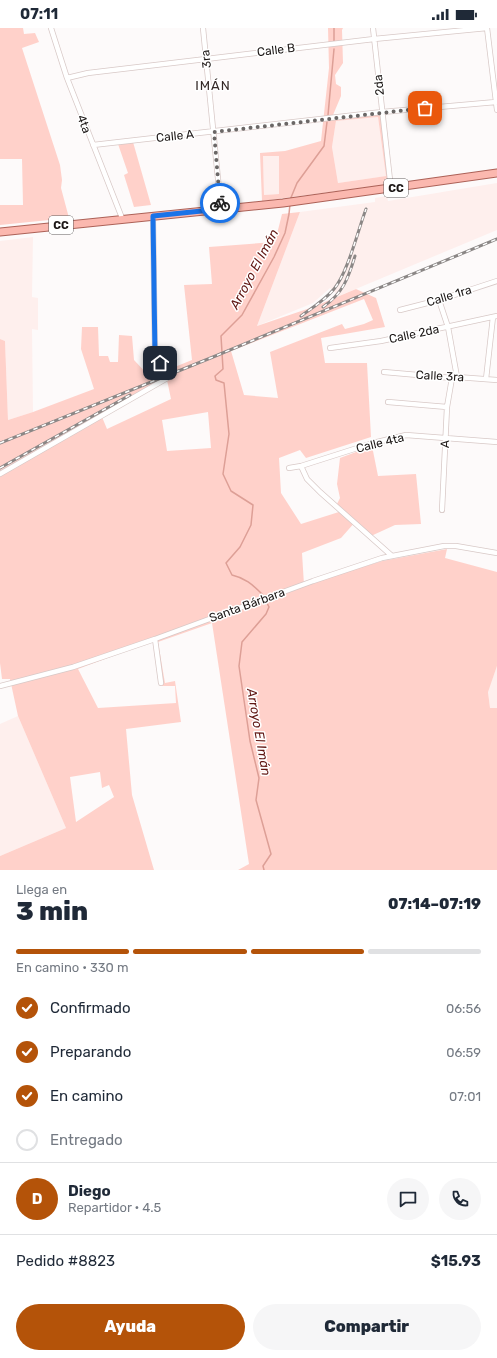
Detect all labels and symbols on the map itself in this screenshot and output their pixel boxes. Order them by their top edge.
street label: Calle B [256,41,296,59]
street label: 3ra [198,49,214,69]
street label: 2da [371,74,387,96]
district label: IMÁN [195,78,231,93]
pin [408,91,442,125]
street label: 4ta [74,113,94,135]
street label: Calle A [155,127,195,145]
road number: CC [384,179,408,197]
courier [200,183,240,223]
road number: CC [49,216,73,234]
water label: Arroyo El Imán [226,226,281,312]
street label: Calle 1ra [425,283,473,309]
street label: Calle 2da [388,322,440,346]
pin [143,346,177,380]
street label: Calle 3ra [415,368,465,384]
street label: Calle 4ta [355,430,405,456]
street label: A [438,440,452,448]
street label: Santa Bárbara [207,585,287,625]
water label: Arroyo El Imán [244,686,274,777]

